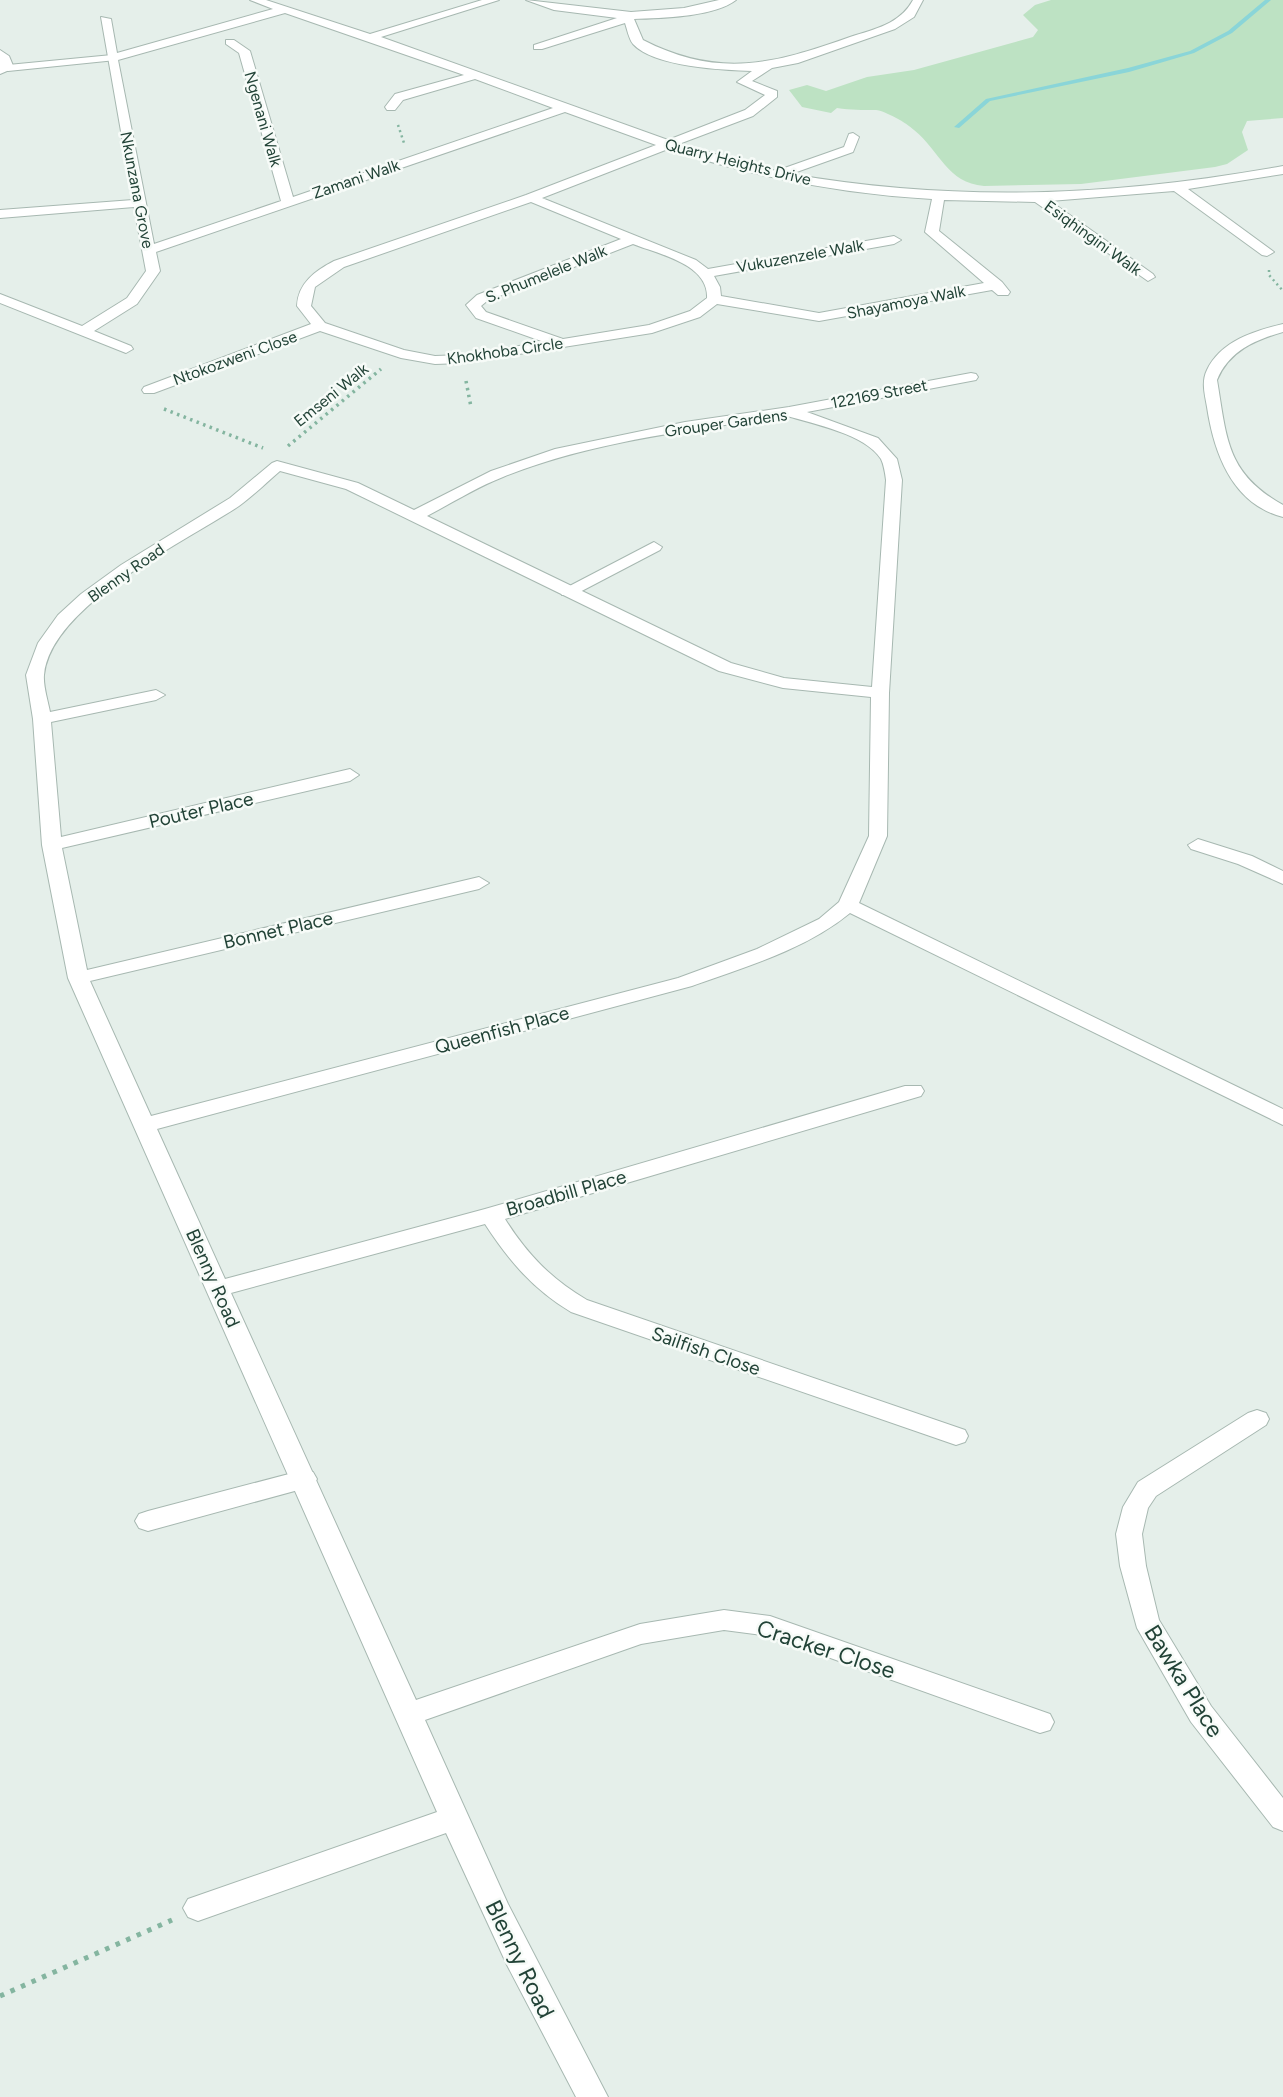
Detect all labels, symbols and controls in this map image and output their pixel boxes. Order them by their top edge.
street label: Ngenani Walk [240,69,286,169]
street label: Nkunzana Grove [116,130,158,250]
street label: Quarry Heights Drive [663,135,813,189]
street label: Zamani Walk [310,155,402,203]
street label: Esiqhingini Walk [1041,196,1145,280]
street label: Vukuzenzele Walk [735,235,865,277]
street label: S. Phumelele Walk [483,241,610,307]
street label: Shayamoya Walk [845,281,967,323]
street label: Ntokozweni Close [170,327,300,389]
street label: Khokhoba Circle [446,333,565,369]
street label: Emseni Walk [290,359,372,431]
street label: 122169 Street [829,375,929,413]
street label: Grouper Gardens [663,405,789,441]
street label: Blenny Road [84,540,168,606]
street label: Pouter Place [146,787,256,833]
street label: Bonnet Place [221,906,335,954]
street label: Queenfish Place [432,1001,572,1059]
street label: Broadbill Place [503,1165,629,1221]
street label: Blenny Road [181,1225,245,1331]
street label: Sailfish Close [649,1322,763,1380]
street label: Cracker Close [753,1613,899,1685]
street label: Bawka Place [1138,1620,1230,1742]
street label: Blenny Road [479,1895,561,2023]

